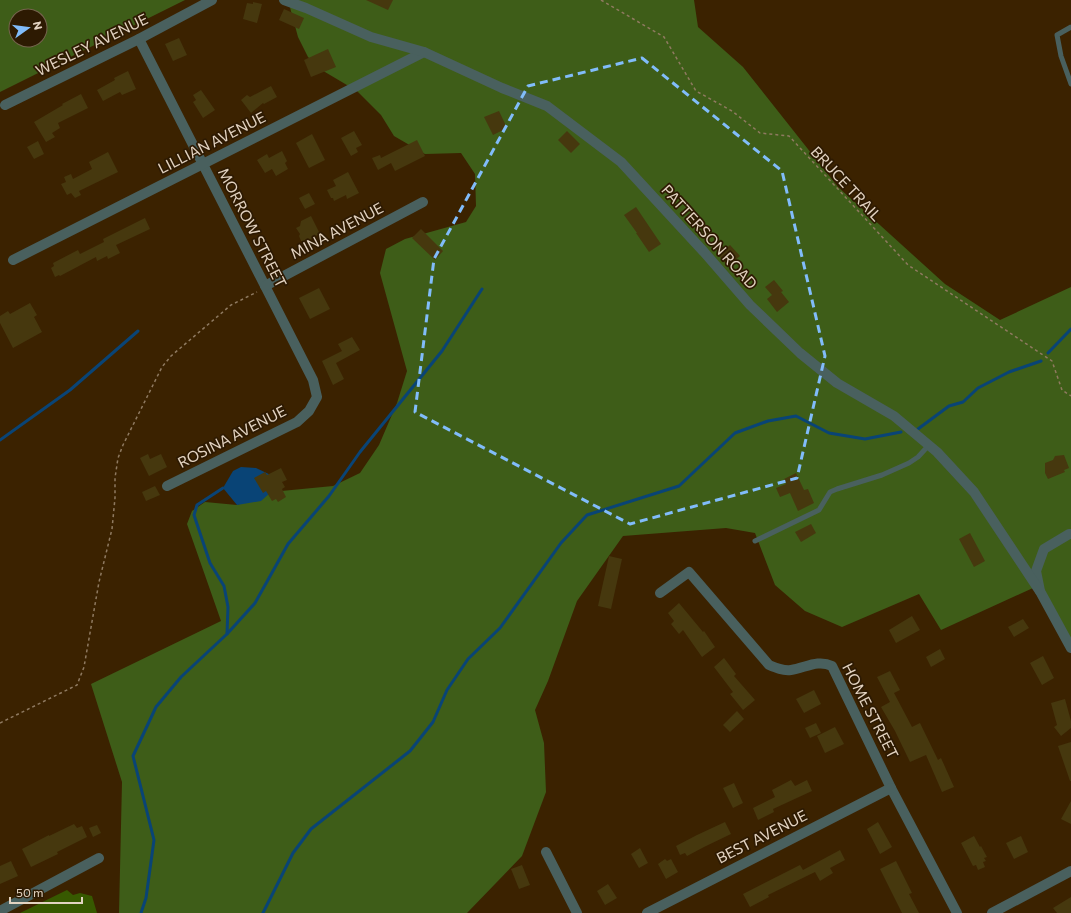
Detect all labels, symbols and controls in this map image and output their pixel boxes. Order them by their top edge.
north arrow [8,8,48,48]
street label: WESLEY AVENUE [33,10,151,80]
street label: LILLIAN AVENUE [155,107,268,177]
street label: BRUCE TRAIL [808,142,886,225]
street label: MORROW STREET [215,165,291,291]
street label: PATTERSON ROAD [658,180,761,292]
street label: MINA AVENUE [287,198,386,262]
street label: ROSINA AVENUE [174,401,289,471]
street label: HOME STREET [839,660,903,762]
street label: BEST AVENUE [713,806,810,867]
scale bar [10,879,82,905]
text: 50 m [16,885,44,899]

